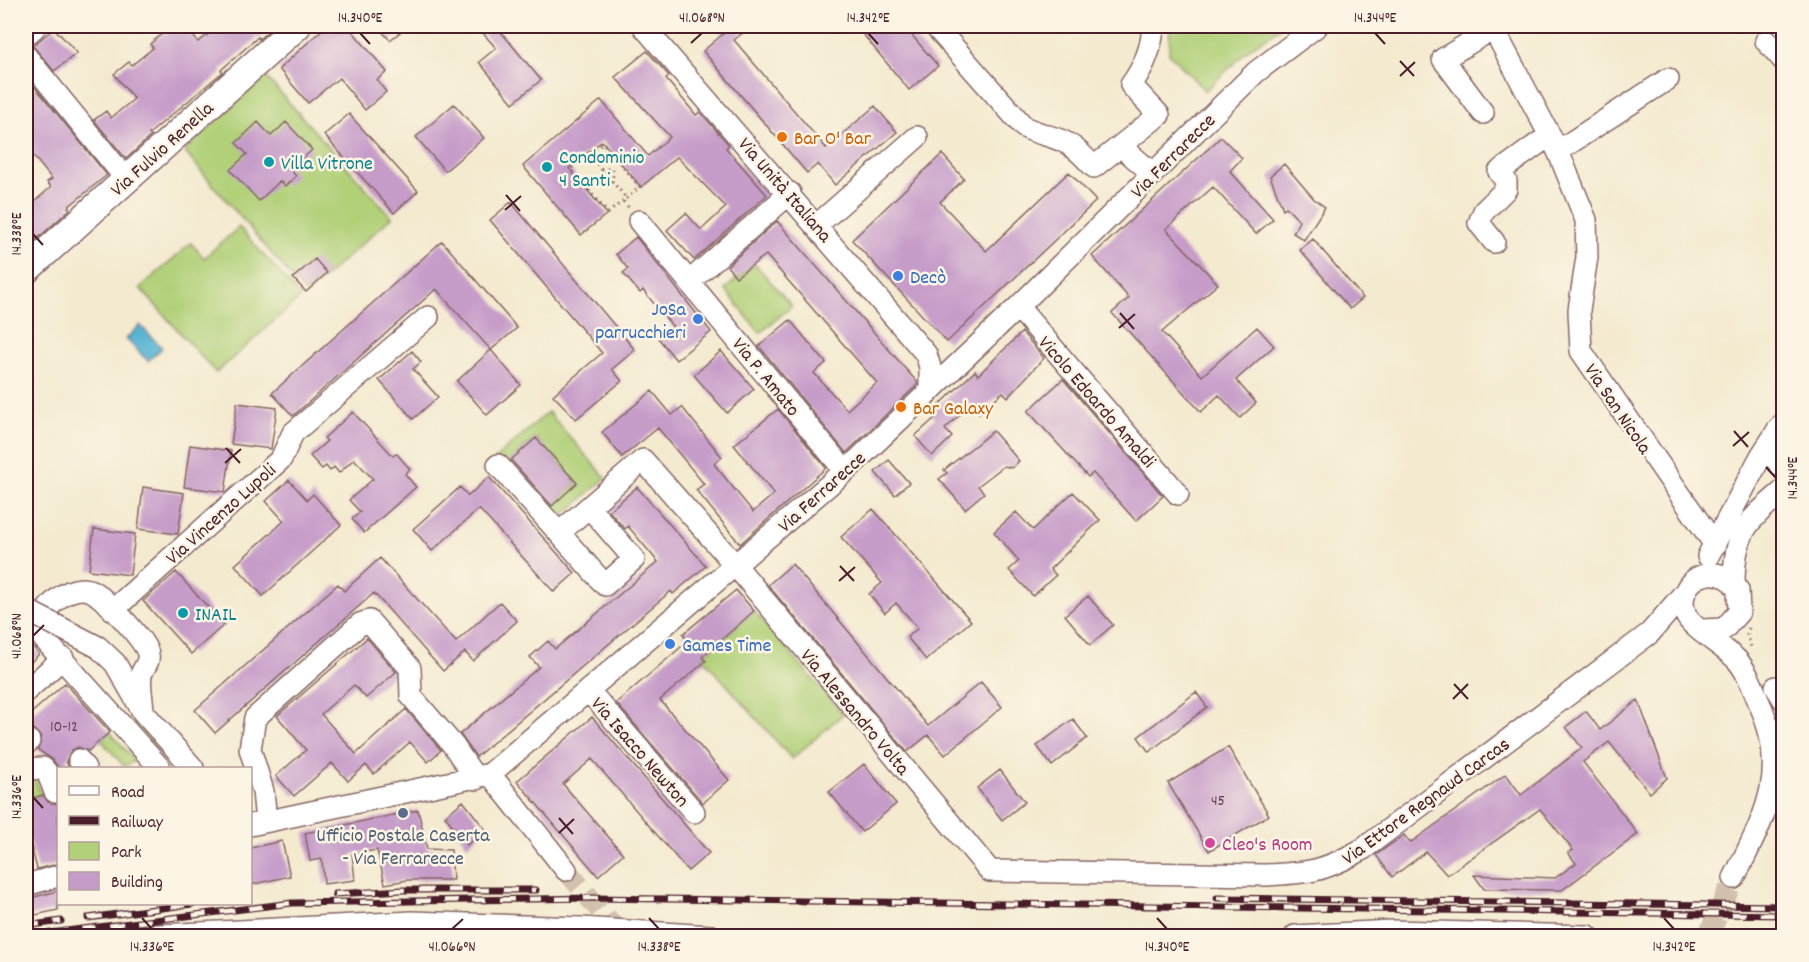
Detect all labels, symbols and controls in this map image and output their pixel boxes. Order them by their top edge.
text: 14.340°E [338,8,383,30]
text: 41.068°N [679,8,725,30]
text: 14.342°E [846,8,890,30]
text: 14.344°E [1354,8,1397,30]
street label: Via Fulvio Renella [105,96,221,204]
street label: Via Ferrarecce [1125,108,1223,206]
place label: Bar O' Bar [794,126,872,154]
marker: Bar O' Bar [775,130,789,144]
street label: Via Unità Italiana [730,132,838,250]
place label: Condominio 4 Santi [559,145,645,196]
place label: Villa Vitrone [281,151,373,179]
marker: Villa Vitrone [262,155,276,169]
marker: Condominio 4 Santi [540,160,554,174]
text: 14.338°E [7,212,29,255]
place label: Decò [910,265,946,293]
marker: Decò [891,269,905,283]
place label: JoSa parrucchieri [595,297,687,348]
marker: JoSa parrucchieri [691,312,705,326]
street label: Vicolo Edoardo Amaldi [1030,331,1161,476]
street label: Via P. Amato [724,332,805,424]
street label: Via San Nicola [1576,359,1658,461]
place label: Bar Galaxy [913,396,994,424]
marker: Bar Galaxy [894,400,908,414]
street label: Via Ferrarecce [773,446,874,541]
text: 14.344°E [1783,456,1805,499]
street label: Via Vincenzo Lupoli [161,458,284,573]
place label: INAIL [195,602,236,630]
marker: INAIL [176,606,190,620]
text: 41.068°N [7,613,29,659]
place label: Games Time [682,633,771,661]
marker: Games Time [663,637,677,651]
street label: Via Alessandro Volta [792,644,915,783]
street label: Via Isacco Newton [583,692,695,814]
house number: 10-12 [50,716,78,739]
street label: Via Ettore Regnaud Carcas [1337,732,1517,873]
legend [57,767,252,905]
text: 14.336°E [7,775,29,819]
text: Road [111,781,145,806]
house number: 45 [1211,790,1225,813]
marker: Ufficio Postale Caserta - Via Ferrarecce [396,806,410,820]
text: Railway [111,811,164,836]
place label: Ufficio Postale Caserta - Via Ferrarecce [316,823,490,874]
place label: Cleo's Room [1222,832,1313,860]
marker: Cleo's Room [1203,836,1217,850]
text: Park [111,841,142,866]
text: Building [111,871,163,896]
text: 14.336°E [130,937,174,959]
text: 41.066°N [428,937,476,959]
text: 14.338°E [638,937,681,959]
text: 14.340°E [1145,937,1190,959]
text: 14.342°E [1652,937,1696,959]

